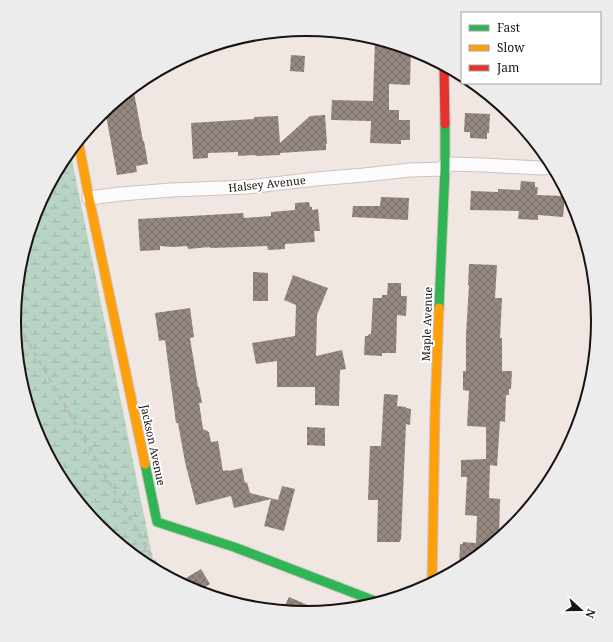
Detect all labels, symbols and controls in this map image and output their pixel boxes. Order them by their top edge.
legend [461,12,601,84]
text: Fast [497,19,520,36]
text: Slow [497,39,525,56]
text: Jam [496,59,519,76]
street label: Halsey Avenue [228,172,306,195]
street label: Maple Avenue [418,286,435,362]
street label: Jackson Avenue [137,402,169,487]
north arrow [561,590,601,630]
text: N [582,607,599,621]

